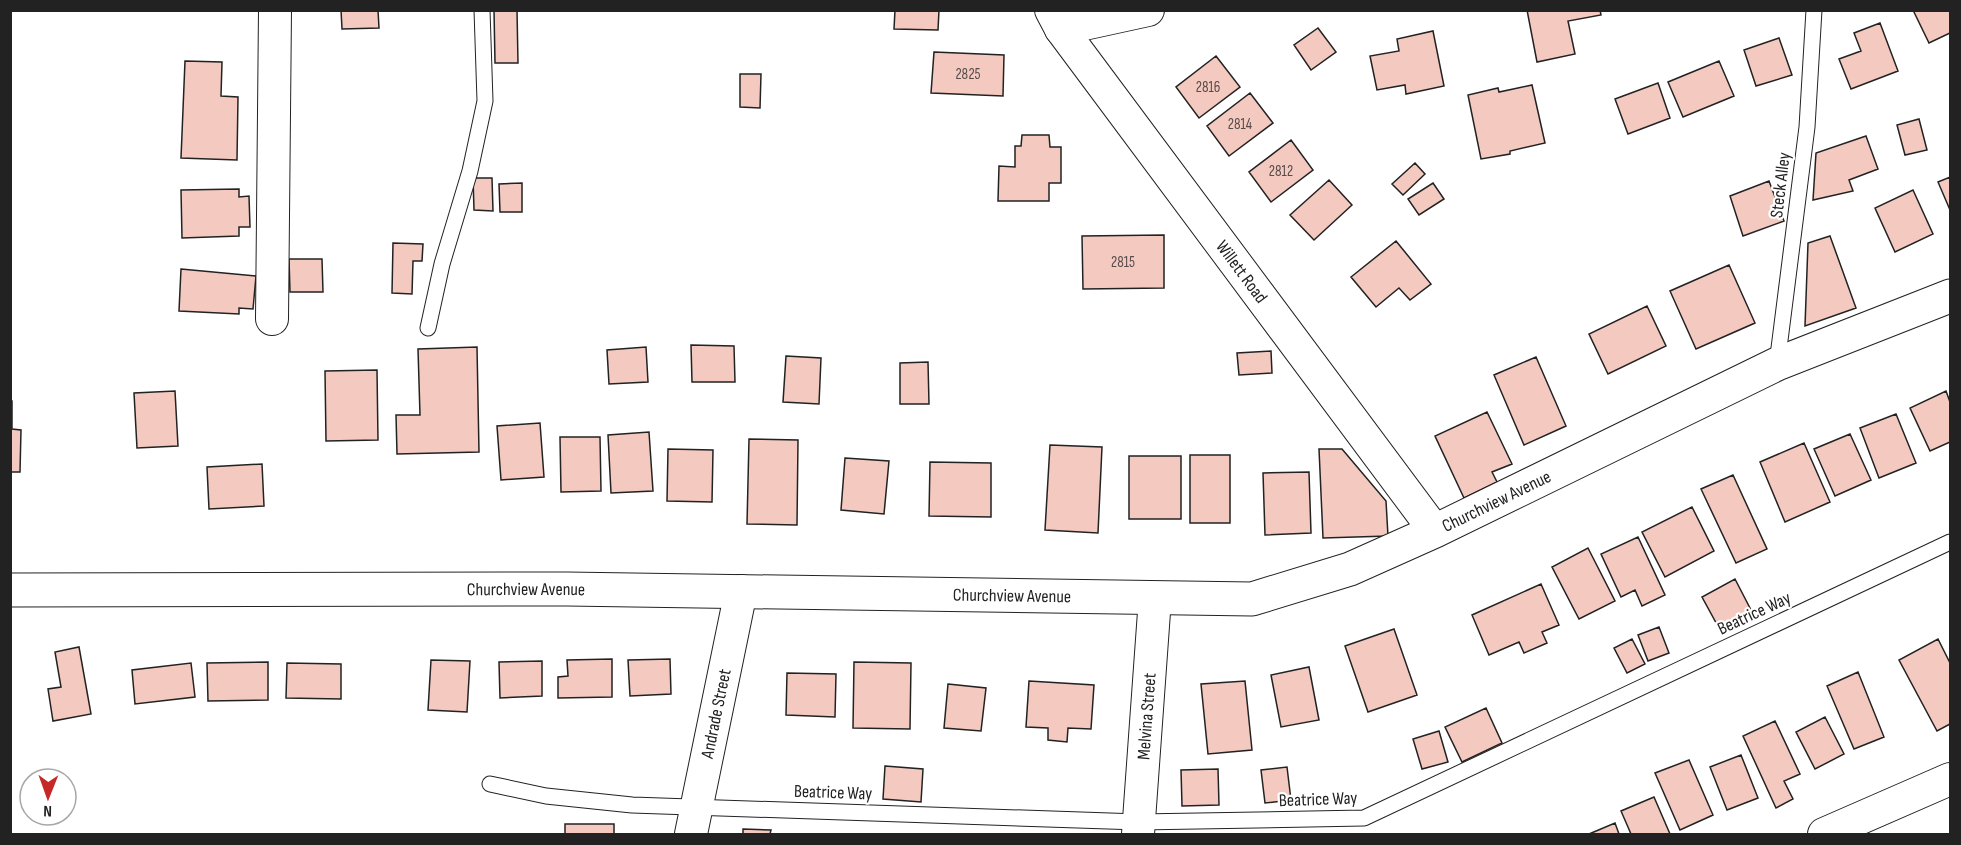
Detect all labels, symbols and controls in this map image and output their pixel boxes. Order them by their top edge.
house number: 2825 [955,65,981,84]
house number: 2816 [1196,78,1220,97]
house number: 2814 [1228,115,1252,134]
street label: Steck Alley [1766,151,1795,219]
house number: 2812 [1269,162,1293,181]
street label: Willett Road [1211,236,1272,307]
house number: 2815 [1111,253,1135,272]
street label: Churchview Avenue [1439,466,1554,537]
street label: Churchview Avenue [467,579,585,600]
street label: Churchview Avenue [953,585,1071,607]
street label: Beatrice Way [1714,587,1794,640]
street label: Andrade Street [697,667,736,761]
street label: Melvina Street [1133,672,1161,761]
north arrow [18,767,78,827]
street label: Beatrice Way [793,781,873,804]
street label: Beatrice Way [1278,788,1358,811]
text: N [43,801,52,820]

